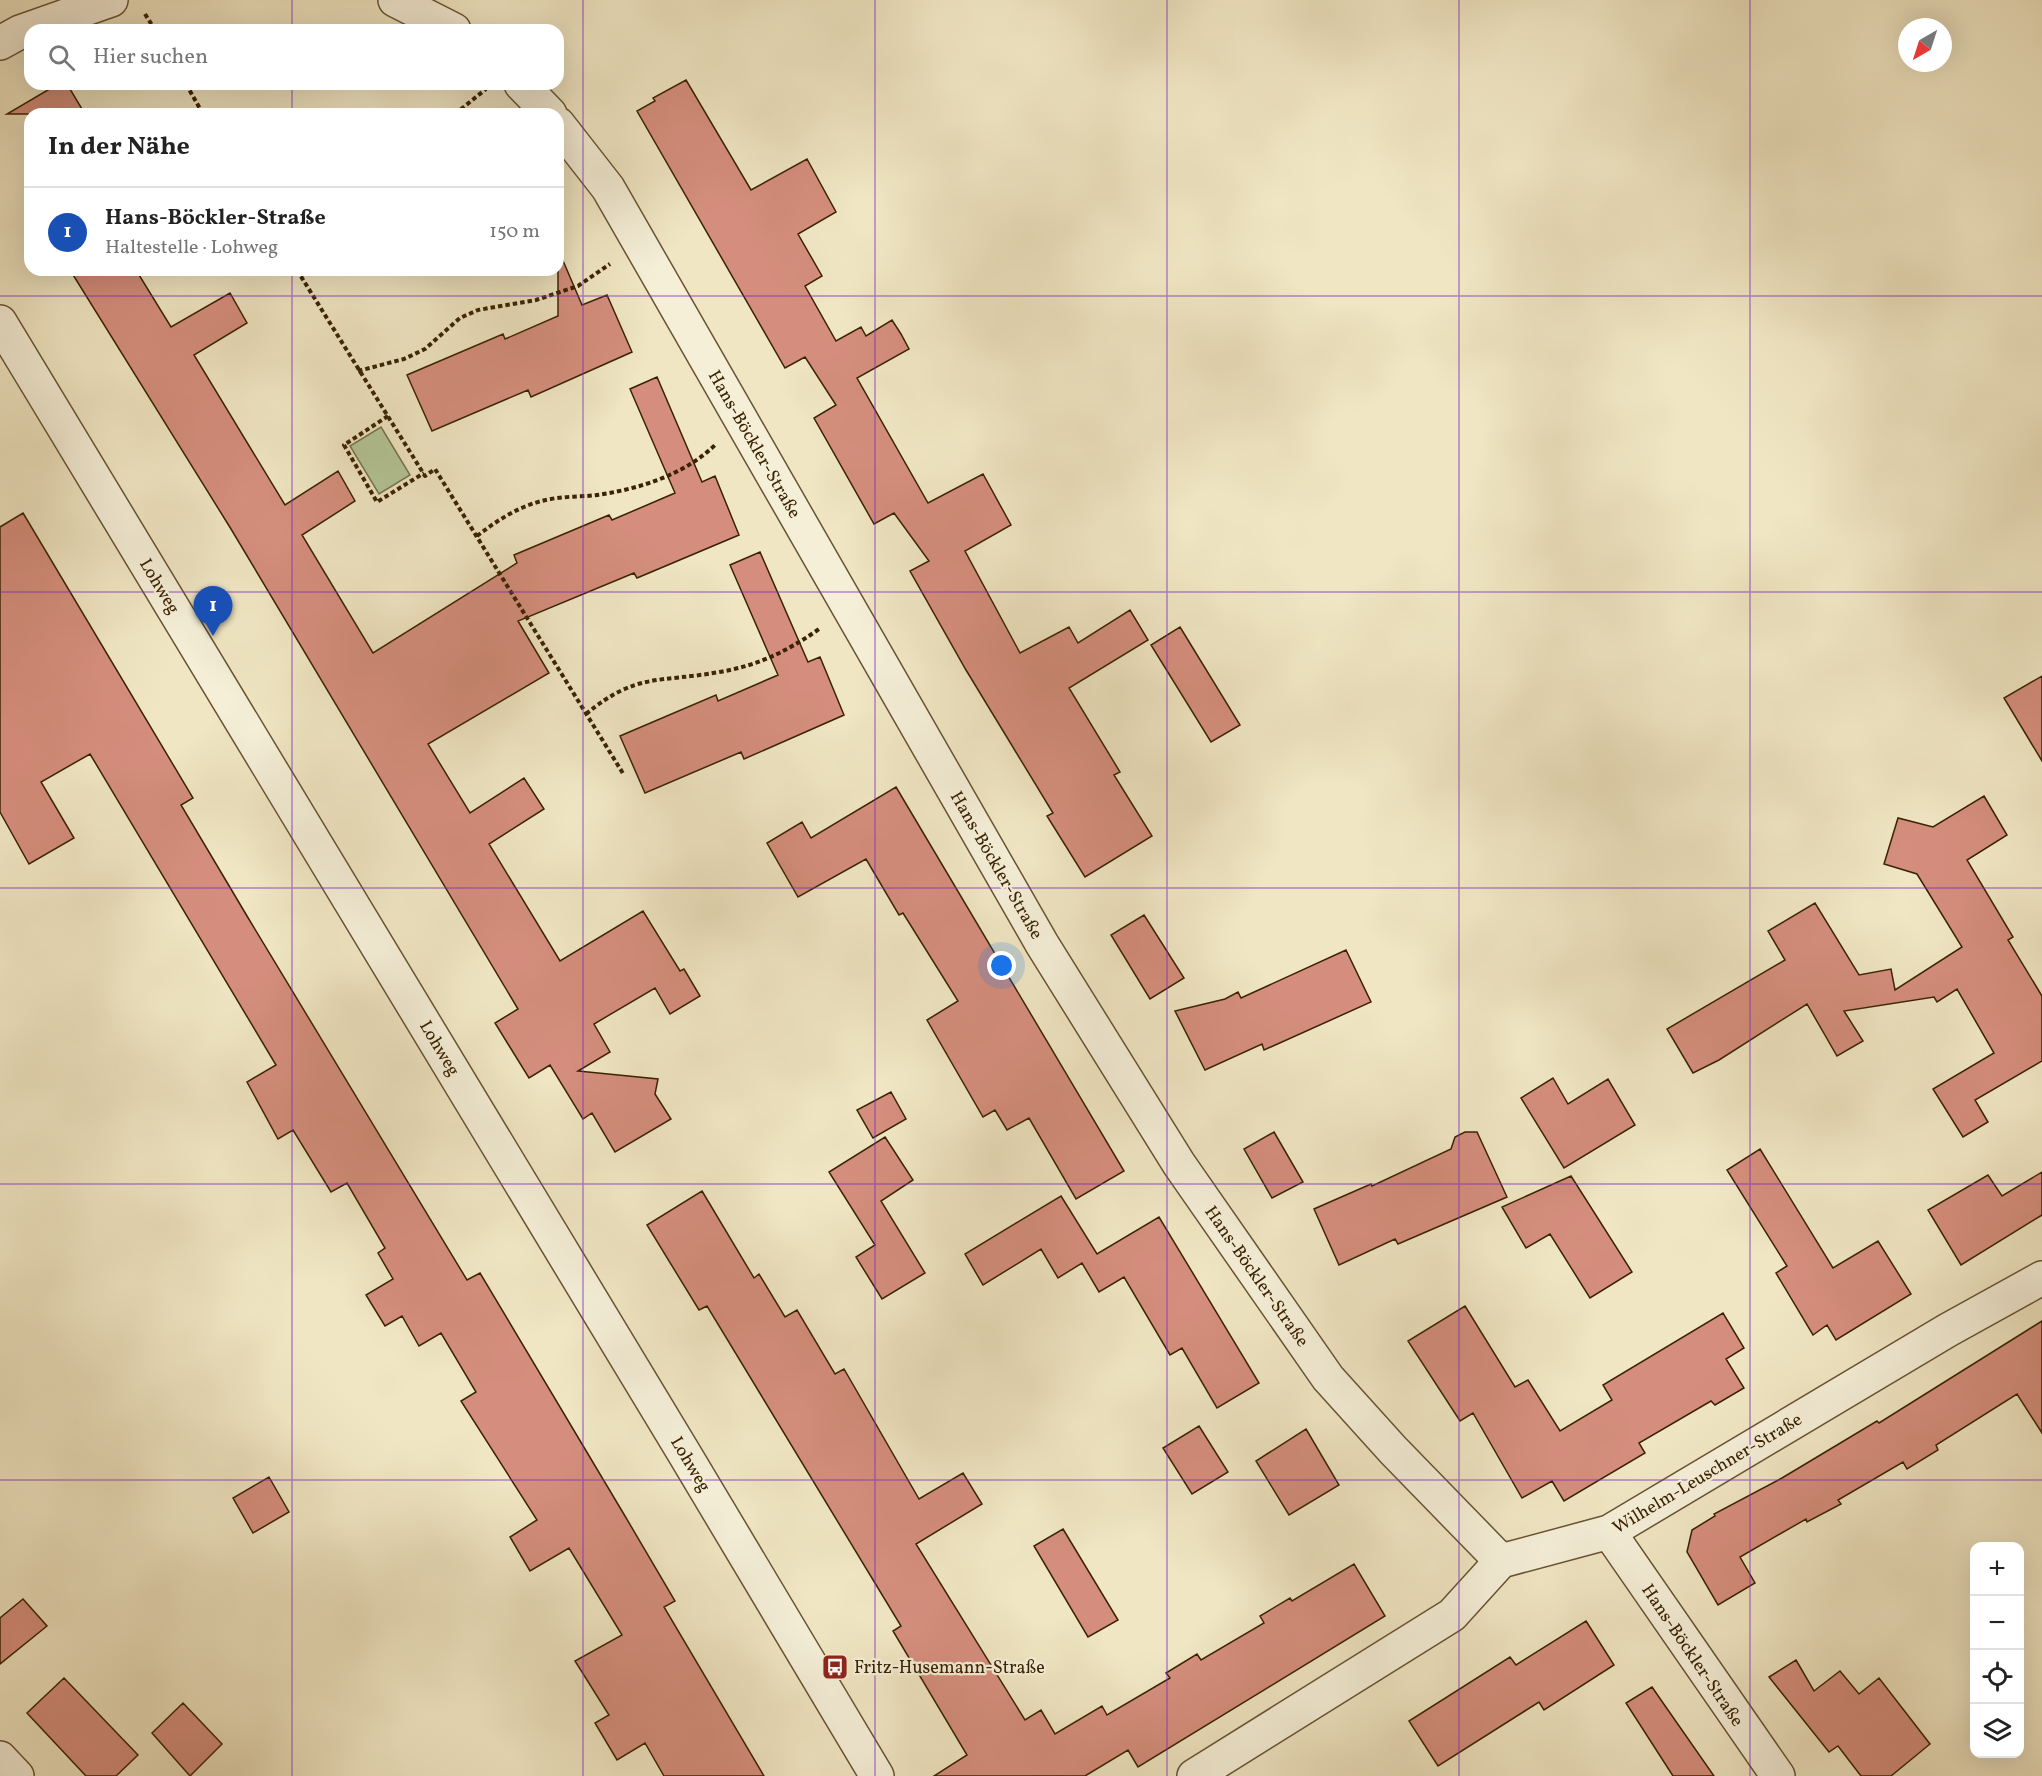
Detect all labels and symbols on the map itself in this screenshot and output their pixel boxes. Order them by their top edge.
north arrow [1898,18,1952,72]
street label: Hans-Böckler-Straße [701,366,806,523]
street label: Lohweg [132,554,185,619]
pin: 1 [194,586,232,636]
street label: Hans-Böckler-Straße [943,787,1048,944]
your location [987,951,1016,980]
street label: Lohweg [412,1016,465,1081]
street label: Hans-Böckler-Straße [1198,1201,1314,1353]
street label: Wilhelm-Leuschner-Straße [1608,1408,1807,1541]
street label: Lohweg [663,1432,716,1497]
street label: Hans-Böckler-Straße [1635,1580,1749,1732]
bus stop icon: Fritz-Husemann-Straße [820,1652,850,1682]
place label: Fritz-Husemann-Straße [854,1656,1045,1681]

